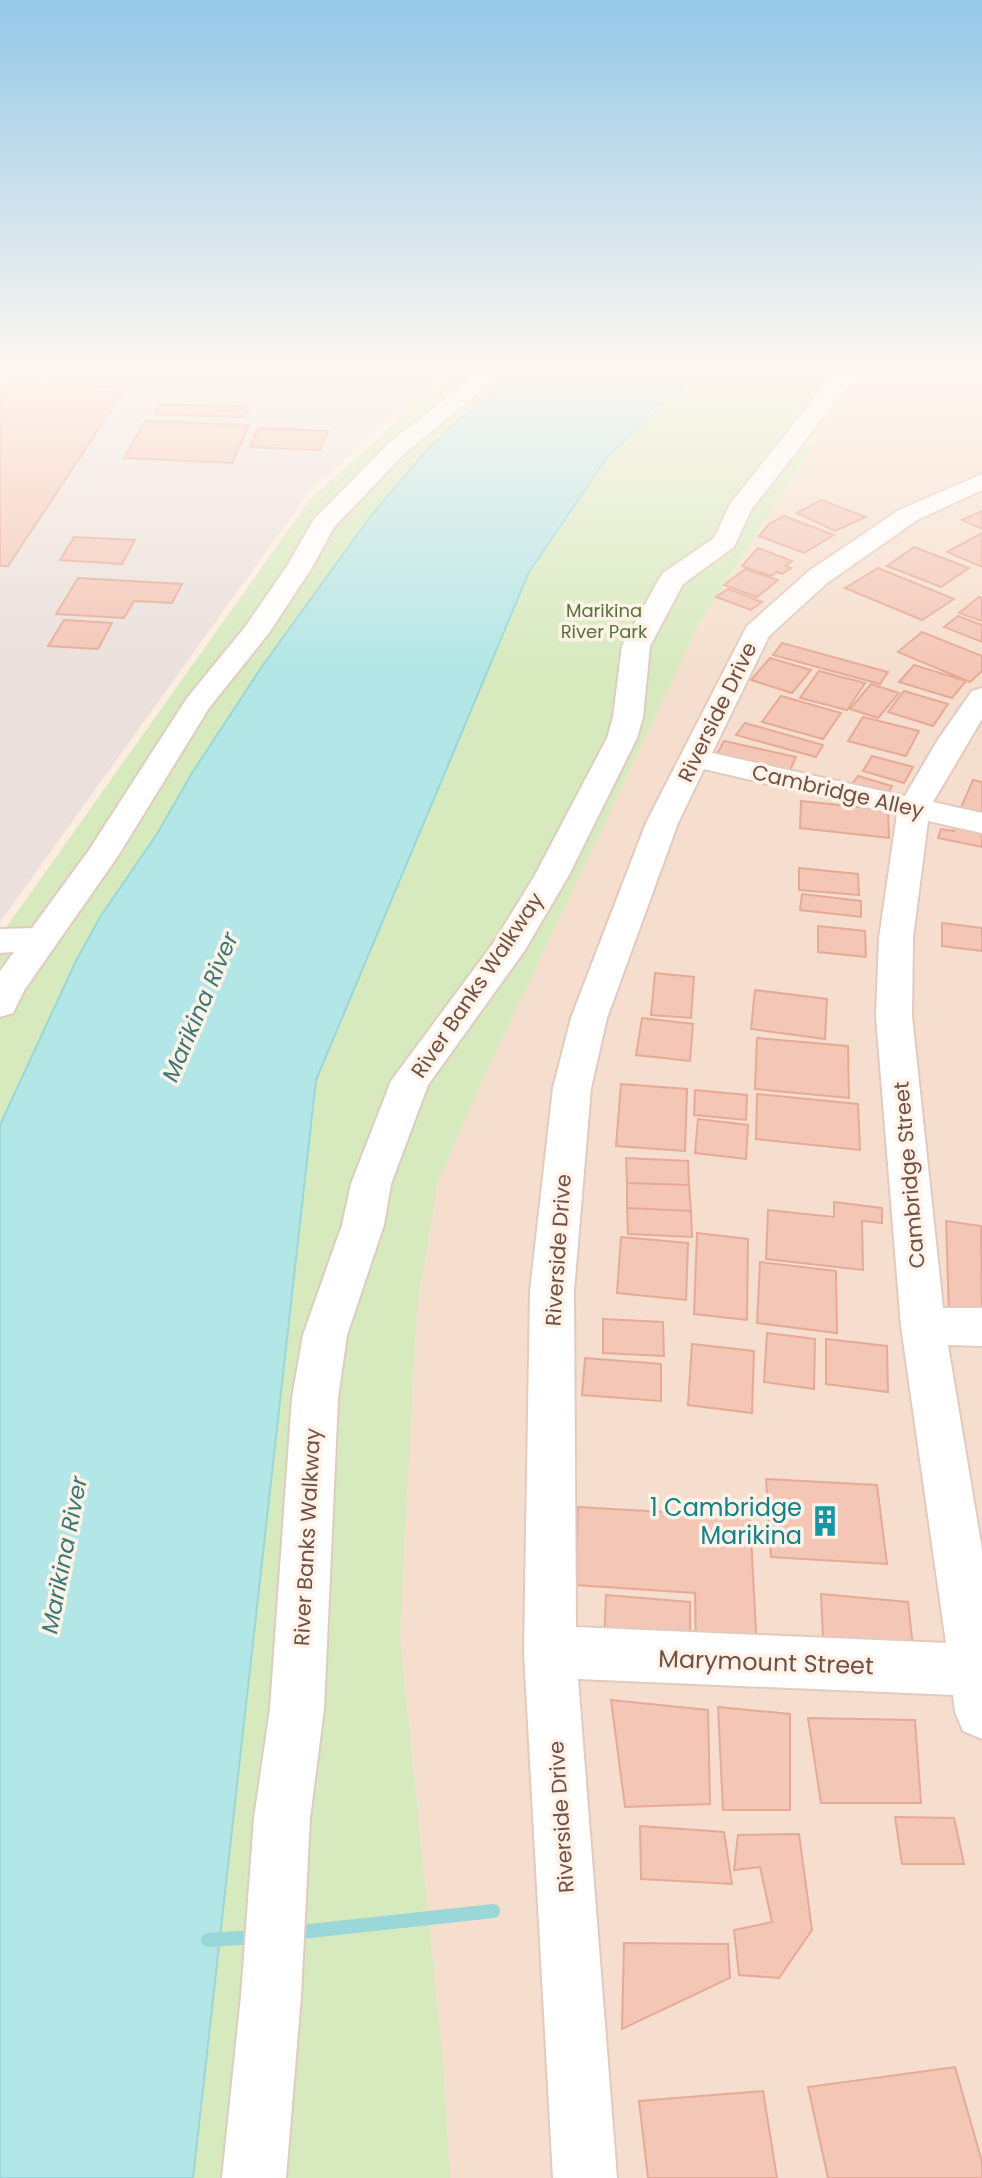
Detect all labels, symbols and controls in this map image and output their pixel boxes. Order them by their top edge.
park label: Marikina River Park [561,598,648,644]
street label: Riverside Drive [671,637,763,787]
street label: Cambridge Alley [749,757,927,825]
street label: River Banks Walkway [404,886,550,1083]
water label: Marikina River [154,926,246,1087]
street label: Cambridge Street [886,1080,932,1270]
street label: Riverside Drive [538,1173,578,1327]
street label: River Banks Walkway [287,1427,327,1647]
water label: Marikina River [33,1472,95,1636]
place label: 1 Cambridge Marikina [650,1491,802,1552]
building icon: 1 Cambridge Marikina [808,1504,842,1538]
street label: Marymount Street [658,1642,874,1682]
street label: Riverside Drive [541,1740,581,1894]

